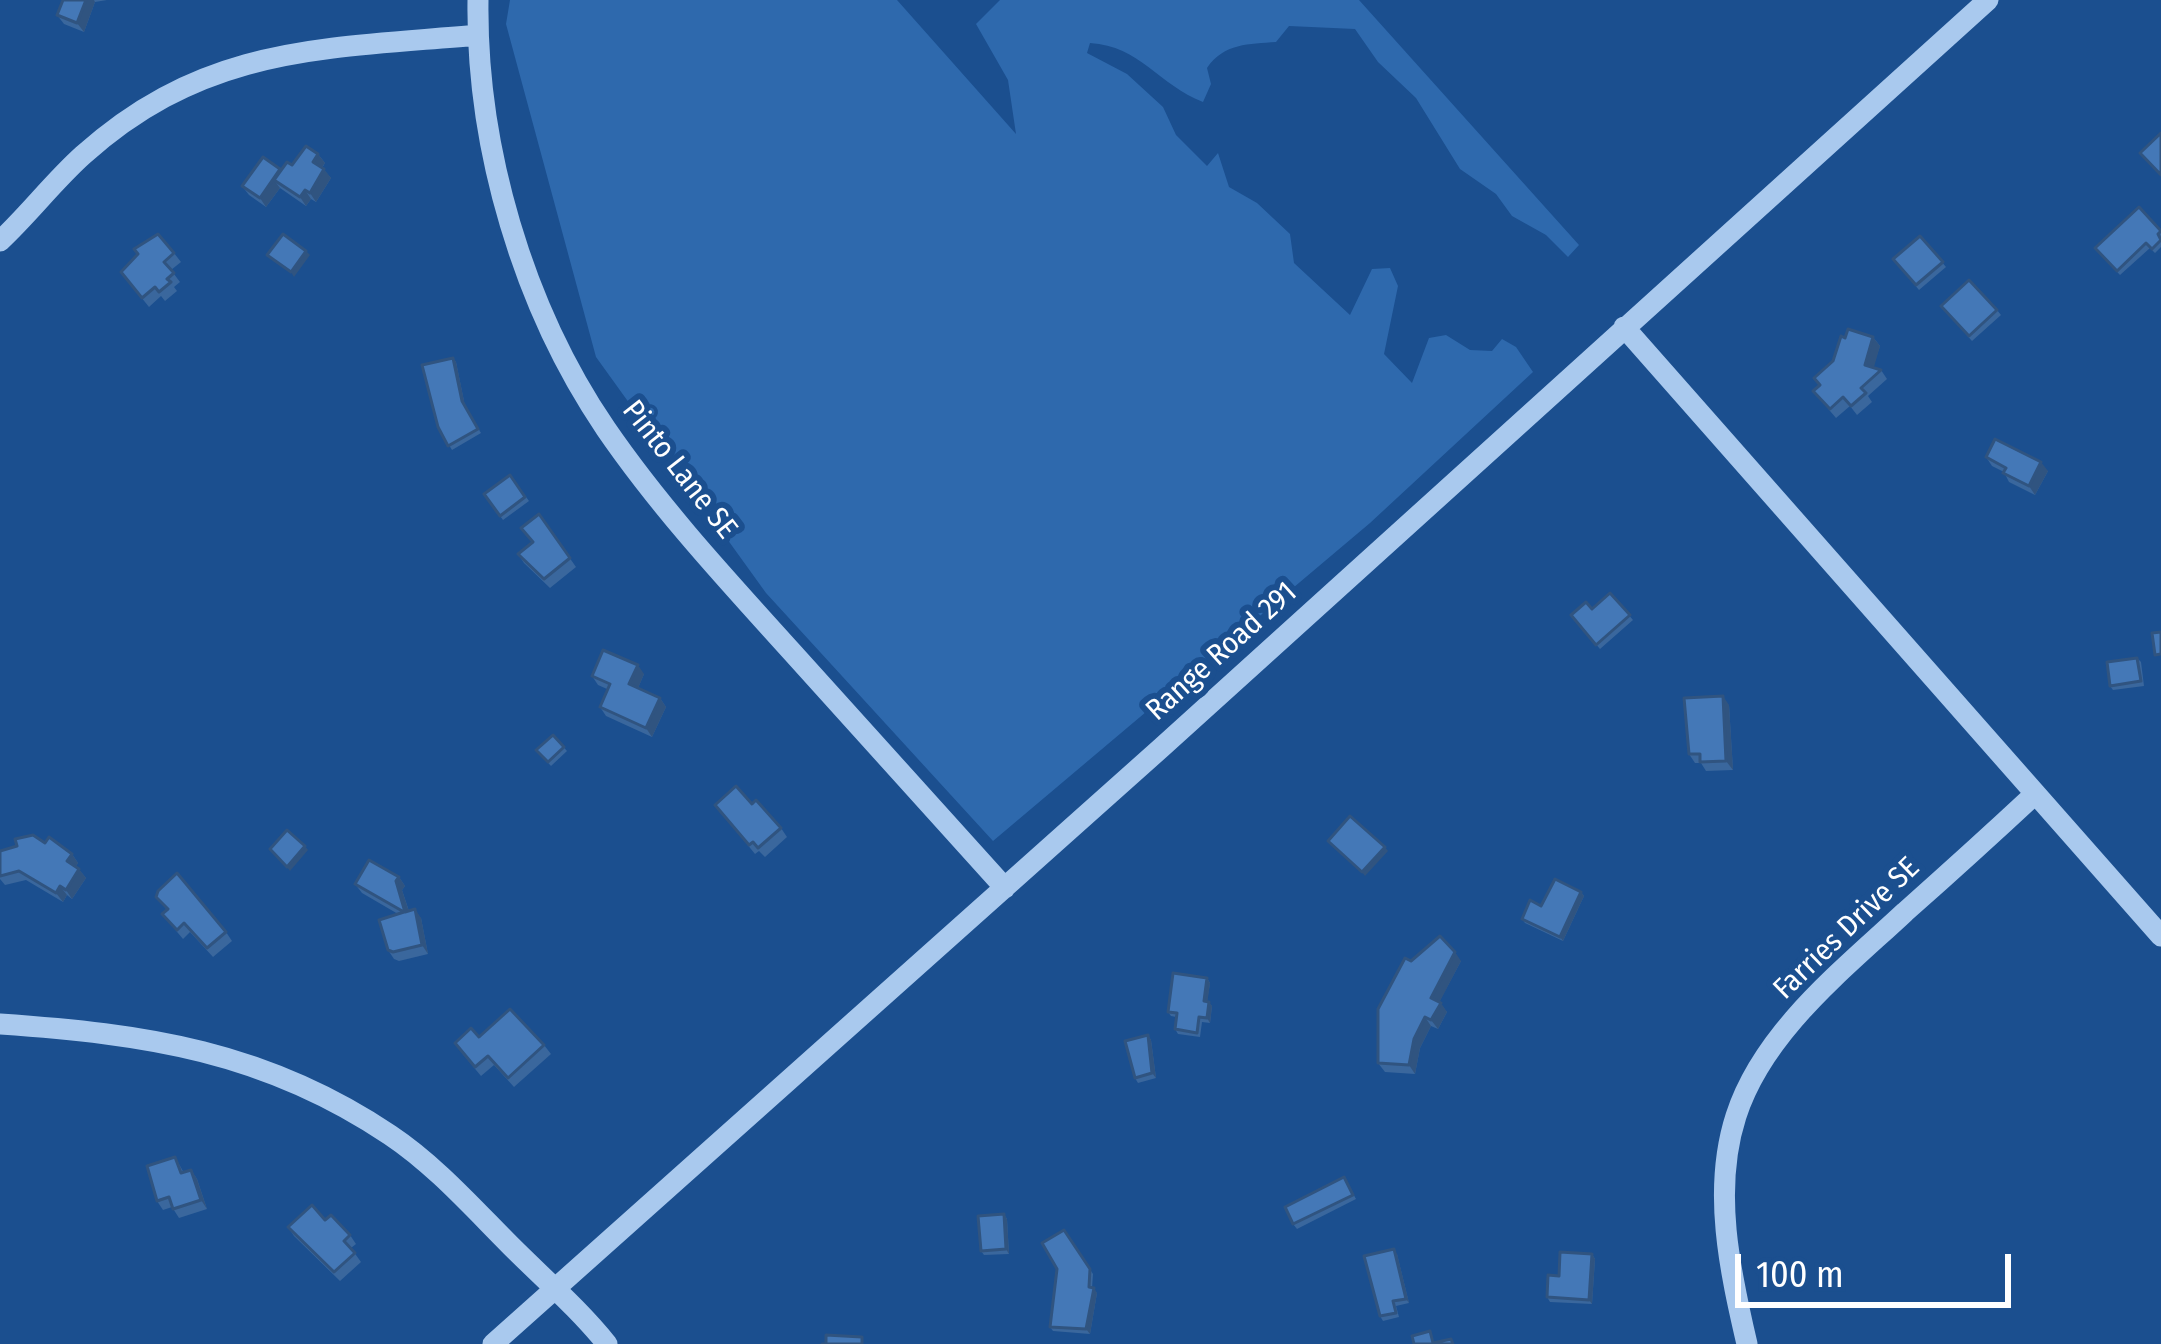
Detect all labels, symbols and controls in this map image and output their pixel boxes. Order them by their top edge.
street label: Pinto Lane SE [614,394,744,546]
street label: Range Road 291 [1139,575,1305,729]
street label: Farries Drive SE [1767,851,1927,1007]
scale bar [1741,1230,2017,1304]
text: 100 m [1756,1253,1844,1297]

